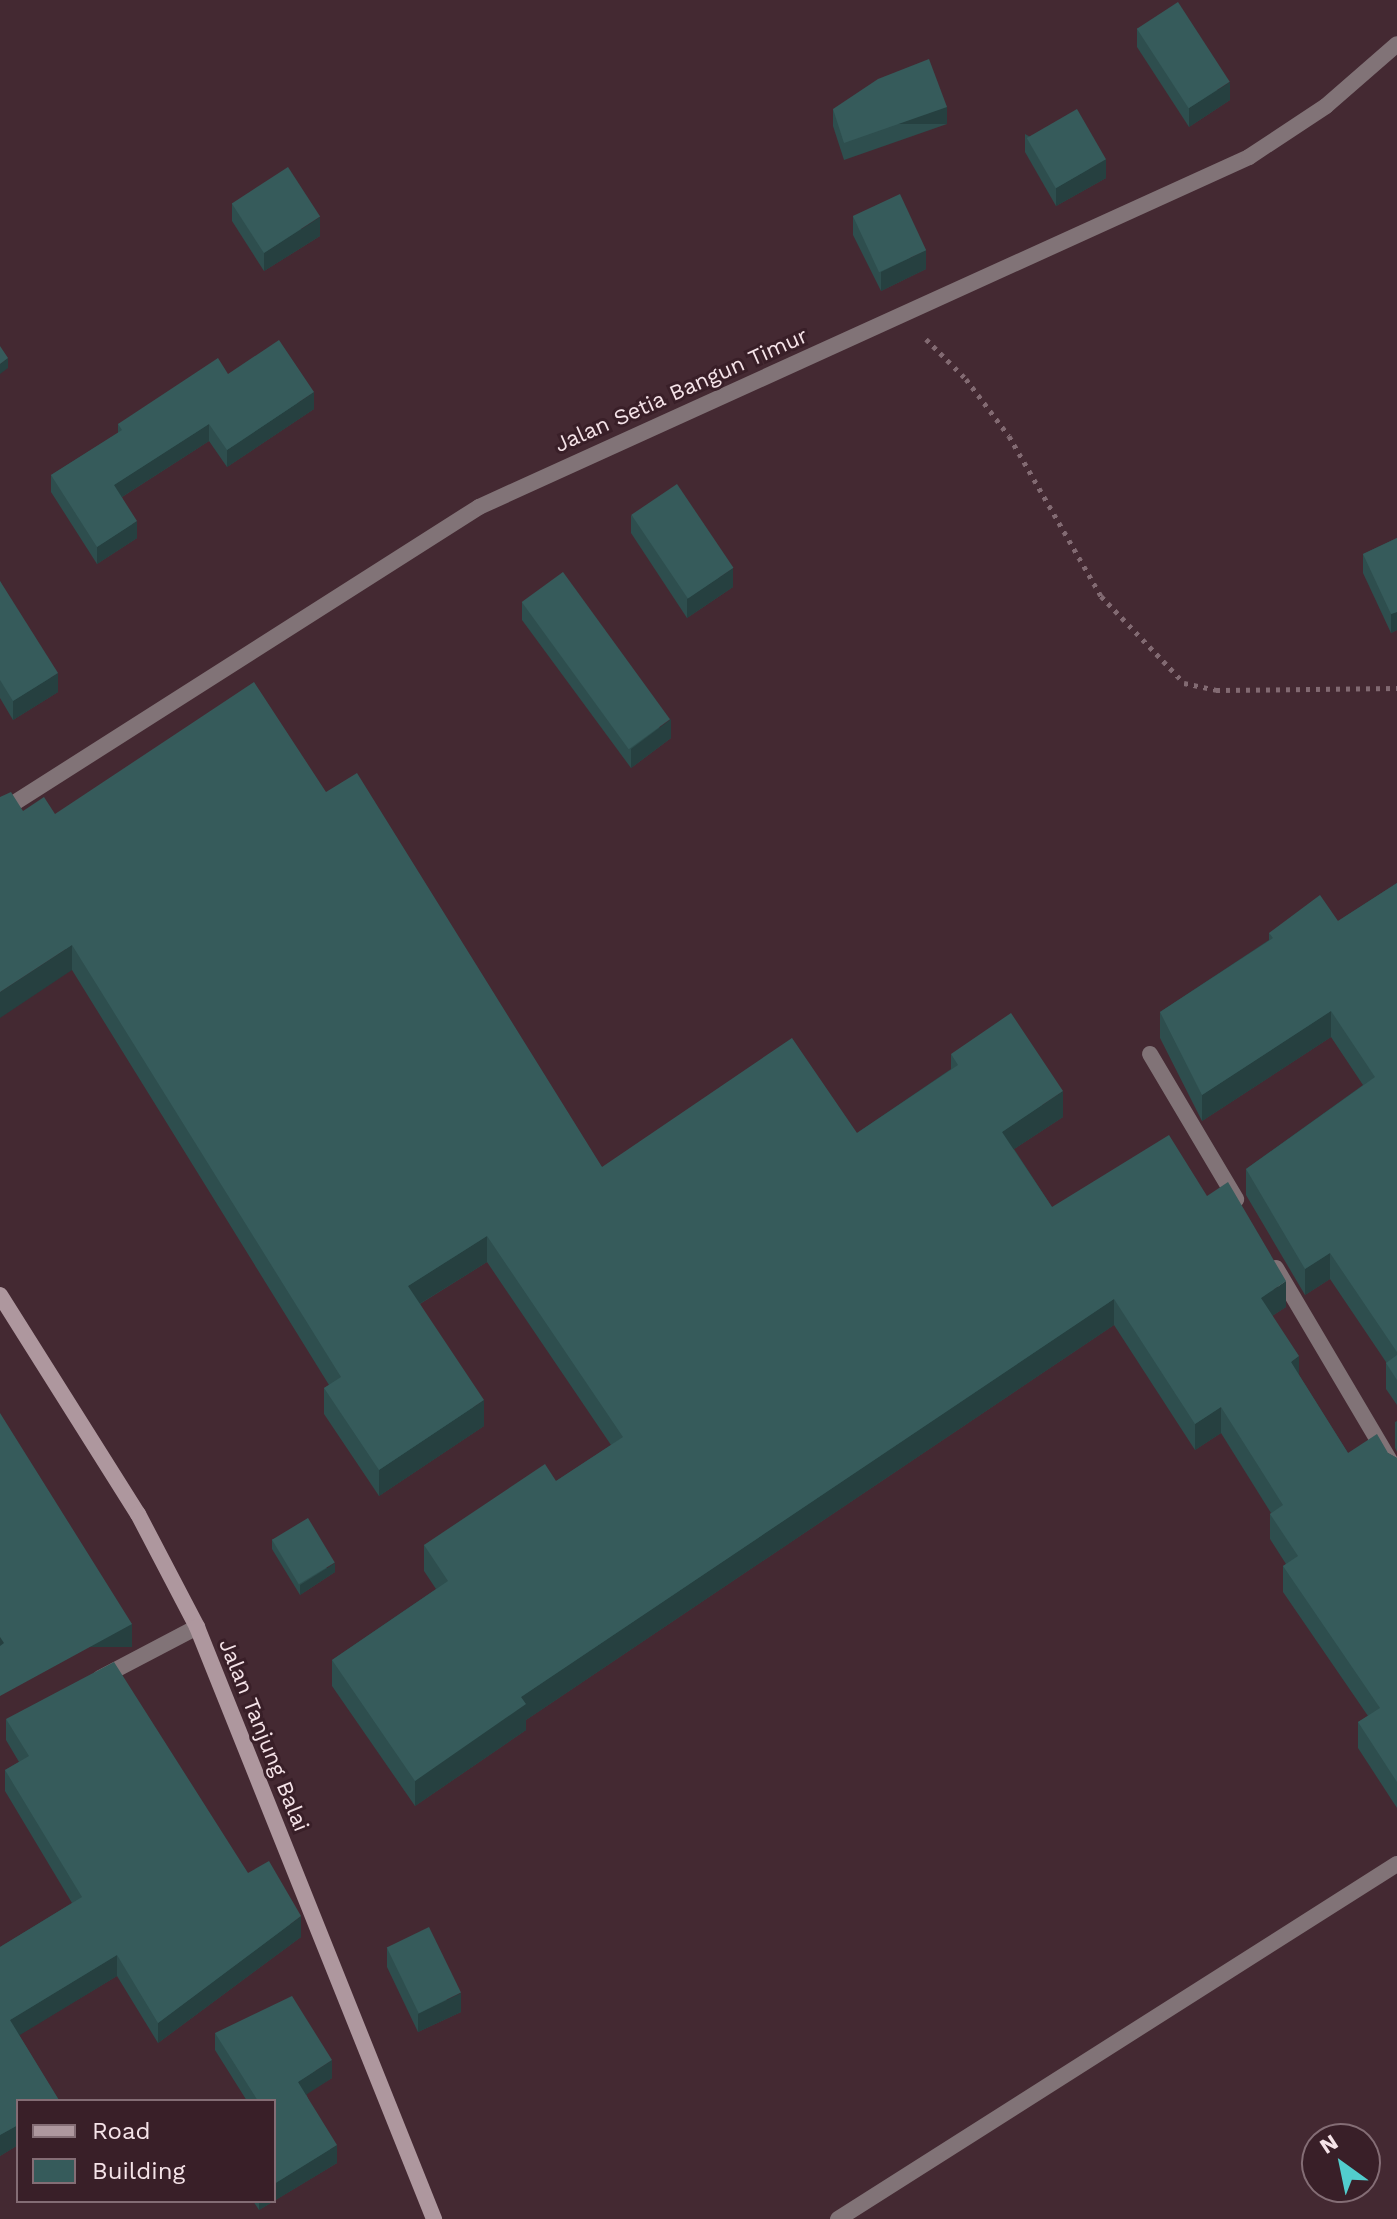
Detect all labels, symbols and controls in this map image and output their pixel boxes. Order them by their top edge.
street label: Jalan Setia Bangun Timur [550,322,812,458]
street label: Jalan Tanjung Balai [213,1635,315,1835]
legend [16,2099,276,2203]
text: Road [92,2117,151,2145]
north arrow [1301,2123,1381,2203]
text: N [1315,2129,1342,2159]
text: Building [92,2157,185,2185]

